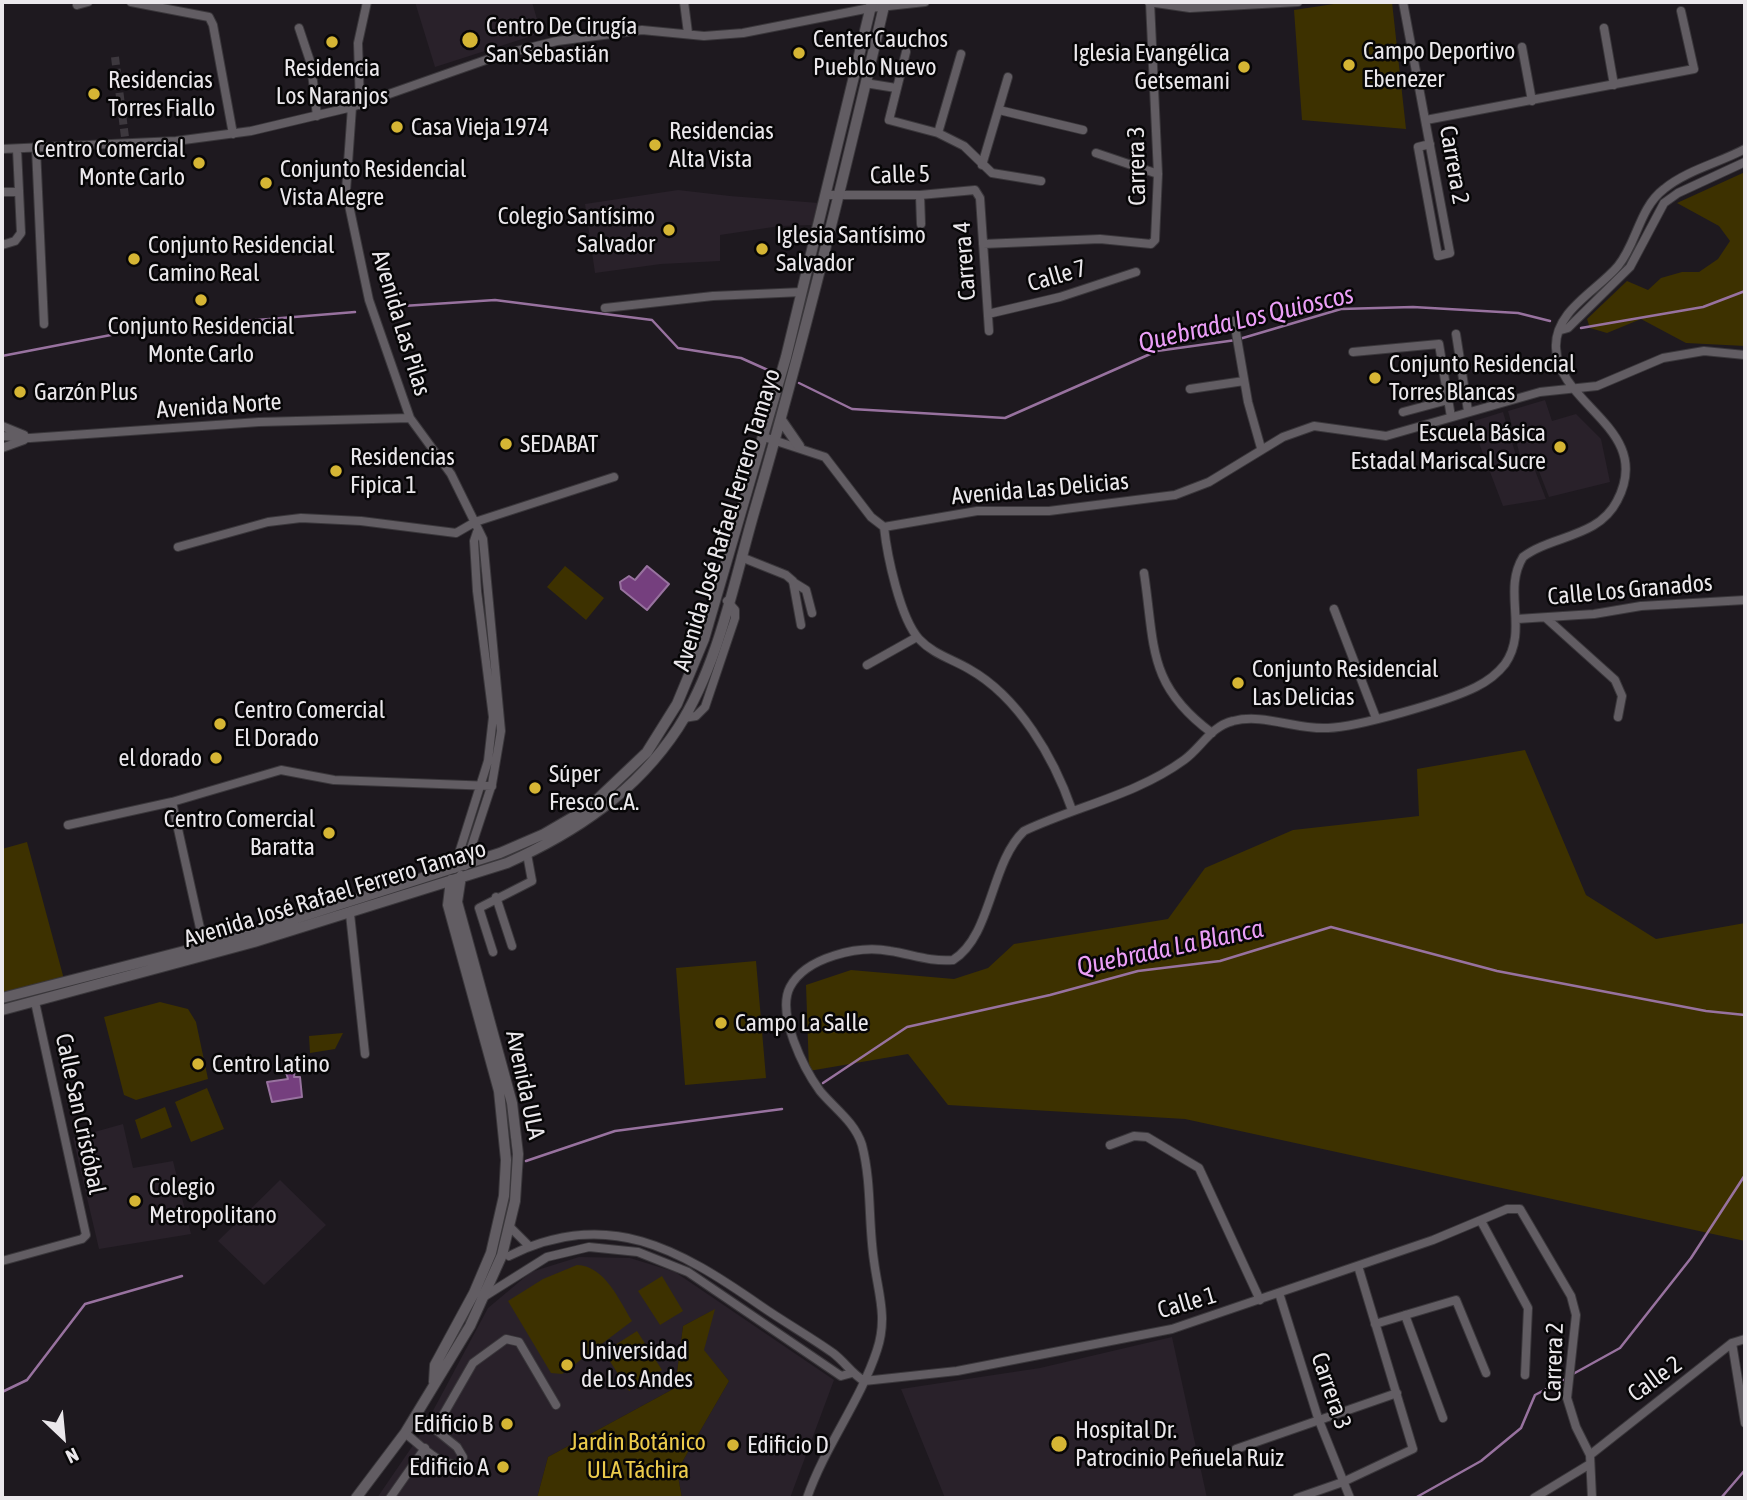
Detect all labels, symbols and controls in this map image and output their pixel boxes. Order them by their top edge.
place label: Centro De Cirugía San Sebastián [486,12,638,68]
place label: Center Cauchos Pueblo Nuevo [813,25,948,81]
marker: Centro De Cirugía San Sebastián [460,30,480,50]
marker: Residencia Los Naranjos [324,34,340,50]
place label: Campo Deportivo Ebenezer [1363,37,1515,93]
place label: Iglesia Evangélica Getsemani [1073,39,1230,95]
marker: Center Cauchos Pueblo Nuevo [791,45,807,61]
place label: Residencia Los Naranjos [276,54,388,110]
marker: Campo Deportivo Ebenezer [1341,57,1357,73]
marker: Iglesia Evangélica Getsemani [1236,59,1252,75]
place label: Residencias Torres Fiallo [108,66,215,122]
marker: Residencias Torres Fiallo [86,86,102,102]
place label: Casa Vieja 1974 [411,113,549,141]
place label: Residencias Alta Vista [669,117,774,173]
marker: Casa Vieja 1974 [389,119,405,135]
street label: Carrera 2 [1433,123,1475,207]
street label: Carrera 3 [1122,126,1152,206]
place label: Centro Comercial Monte Carlo [34,135,185,191]
marker: Residencias Alta Vista [647,137,663,153]
marker: Centro Comercial Monte Carlo [191,155,207,171]
place label: Conjunto Residencial Vista Alegre [280,155,466,211]
street label: Calle 5 [870,160,930,190]
marker: Conjunto Residencial Vista Alegre [258,175,274,191]
place label: Colegio Santísimo Salvador [498,202,655,258]
street label: Carrera 4 [948,220,982,302]
place label: Iglesia Santísimo Salvador [776,221,926,277]
marker: Colegio Santísimo Salvador [661,222,677,238]
place label: Conjunto Residencial Camino Real [148,231,334,287]
marker: Iglesia Santísimo Salvador [754,241,770,257]
street label: Avenida Las Pilas [365,247,437,399]
marker: Conjunto Residencial Camino Real [126,251,142,267]
street label: Calle 7 [1024,254,1090,298]
water label: Quebrada Los Quioscos [1135,279,1357,359]
marker: Conjunto Residencial Monte Carlo [193,292,209,308]
place label: Conjunto Residencial Monte Carlo [108,312,294,368]
place label: Conjunto Residencial Torres Blancas [1389,350,1575,406]
street label: Avenida José Rafael Ferrero Tamayo [667,365,787,675]
marker: Conjunto Residencial Torres Blancas [1367,370,1383,386]
place label: Garzón Plus [34,378,138,406]
marker: Garzón Plus [12,384,28,400]
street label: Avenida Norte [156,387,282,425]
place label: Escuela Básica Estadal Mariscal Sucre [1351,419,1546,475]
place label: SEDABAT [520,430,598,458]
marker: SEDABAT [498,436,514,452]
marker: Escuela Básica Estadal Mariscal Sucre [1552,439,1568,455]
place label: Residencias Fipica 1 [350,443,455,499]
marker: Residencias Fipica 1 [328,463,344,479]
street label: Avenida Las Delicias [950,467,1130,511]
street label: Calle Los Granados [1546,568,1714,612]
place label: Conjunto Residencial Las Delicias [1252,655,1438,711]
marker: Conjunto Residencial Las Delicias [1230,675,1246,691]
place label: Centro Comercial El Dorado [234,696,385,752]
marker: Centro Comercial El Dorado [212,716,228,732]
place label: el dorado [118,744,202,772]
marker: el dorado [208,750,224,766]
place label: Súper Fresco C.A. [549,760,639,816]
marker: Súper Fresco C.A. [527,780,543,796]
place label: Centro Comercial Baratta [164,805,315,861]
marker: Centro Comercial Baratta [321,825,337,841]
street label: Avenida José Rafael Ferrero Tamayo [180,834,490,954]
water label: Quebrada La Blanca [1074,913,1266,983]
place label: Campo La Salle [735,1009,869,1037]
marker: Campo La Salle [713,1015,729,1031]
street label: Avenida ULA [499,1028,551,1142]
street label: Calle San Cristóbal [49,1031,111,1197]
place label: Centro Latino [212,1050,330,1078]
marker: Centro Latino [190,1056,206,1072]
place label: Colegio Metropolitano [149,1173,277,1229]
marker: Colegio Metropolitano [127,1193,143,1209]
street label: Calle 1 [1154,1281,1220,1325]
street label: Carrera 2 [1538,1322,1570,1402]
place label: Universidad de Los Andes [581,1337,693,1393]
street label: Carrera 3 [1304,1349,1358,1433]
street label: Calle 2 [1622,1350,1688,1408]
marker: Universidad de Los Andes [559,1357,575,1373]
north arrow [28,1402,98,1472]
place label: Edificio B [413,1410,493,1438]
marker: Edificio B [499,1416,515,1432]
place label: Hospital Dr. Patrocinio Peñuela Ruiz [1075,1416,1284,1472]
park label: Jardín Botánico ULA Táchira [570,1428,706,1484]
place label: Edificio D [747,1431,829,1459]
marker: Hospital Dr. Patrocinio Peñuela Ruiz [1049,1434,1069,1454]
marker: Edificio D [725,1437,741,1453]
text: N [62,1444,82,1468]
place label: Edificio A [409,1453,489,1481]
marker: Edificio A [495,1459,511,1475]

